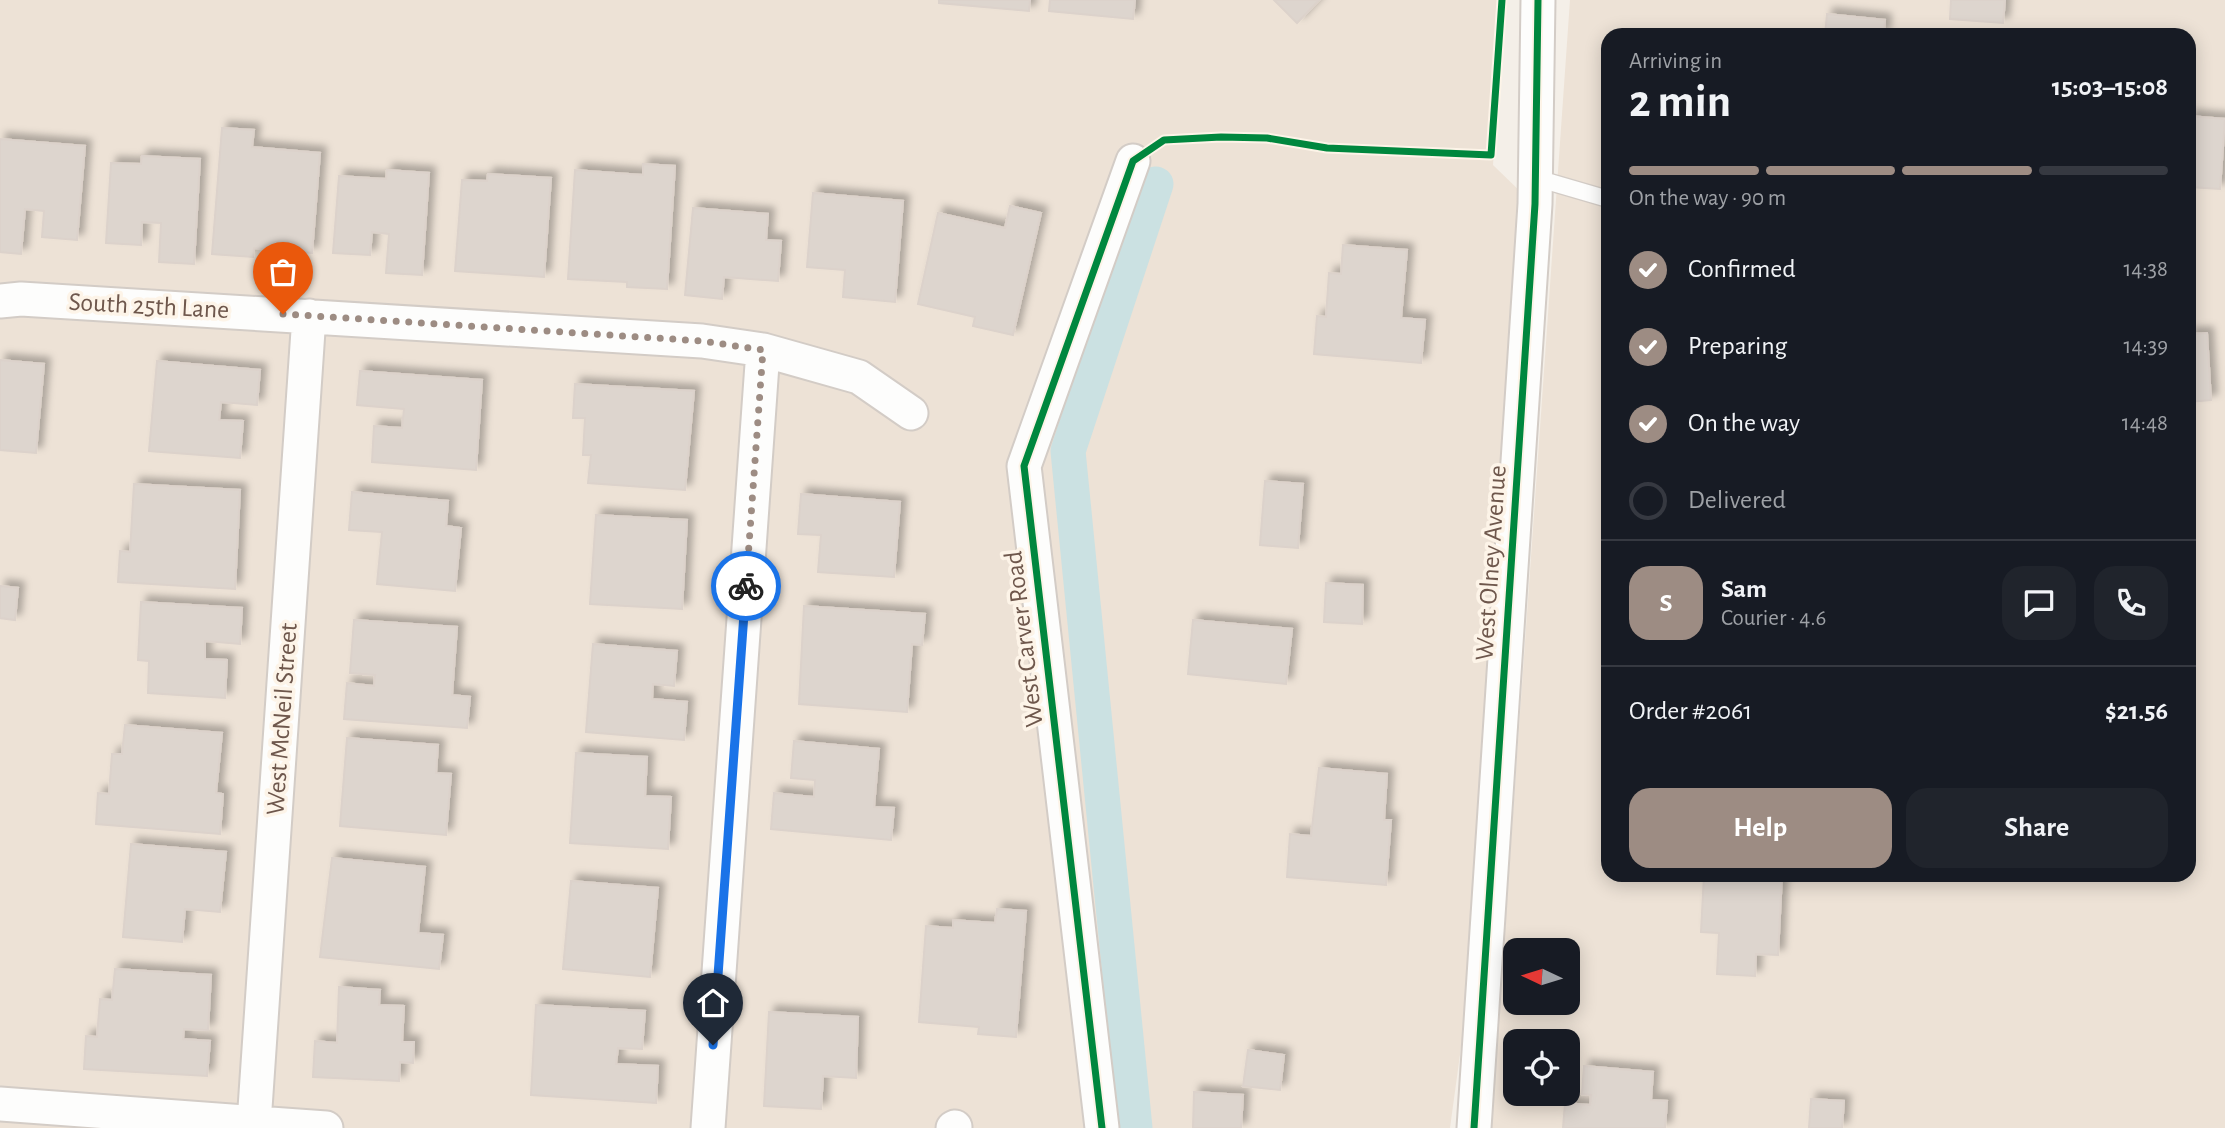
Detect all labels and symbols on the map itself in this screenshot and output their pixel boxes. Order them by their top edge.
pin [253,242,313,314]
street label: South 25th Lane [68,289,230,323]
street label: West Olney Avenue [1471,464,1511,662]
street label: West Carver Road [1000,549,1048,729]
courier [711,551,781,621]
street label: West McNeil Street [262,622,302,816]
north arrow [1503,938,1580,1015]
pin [683,973,743,1045]

